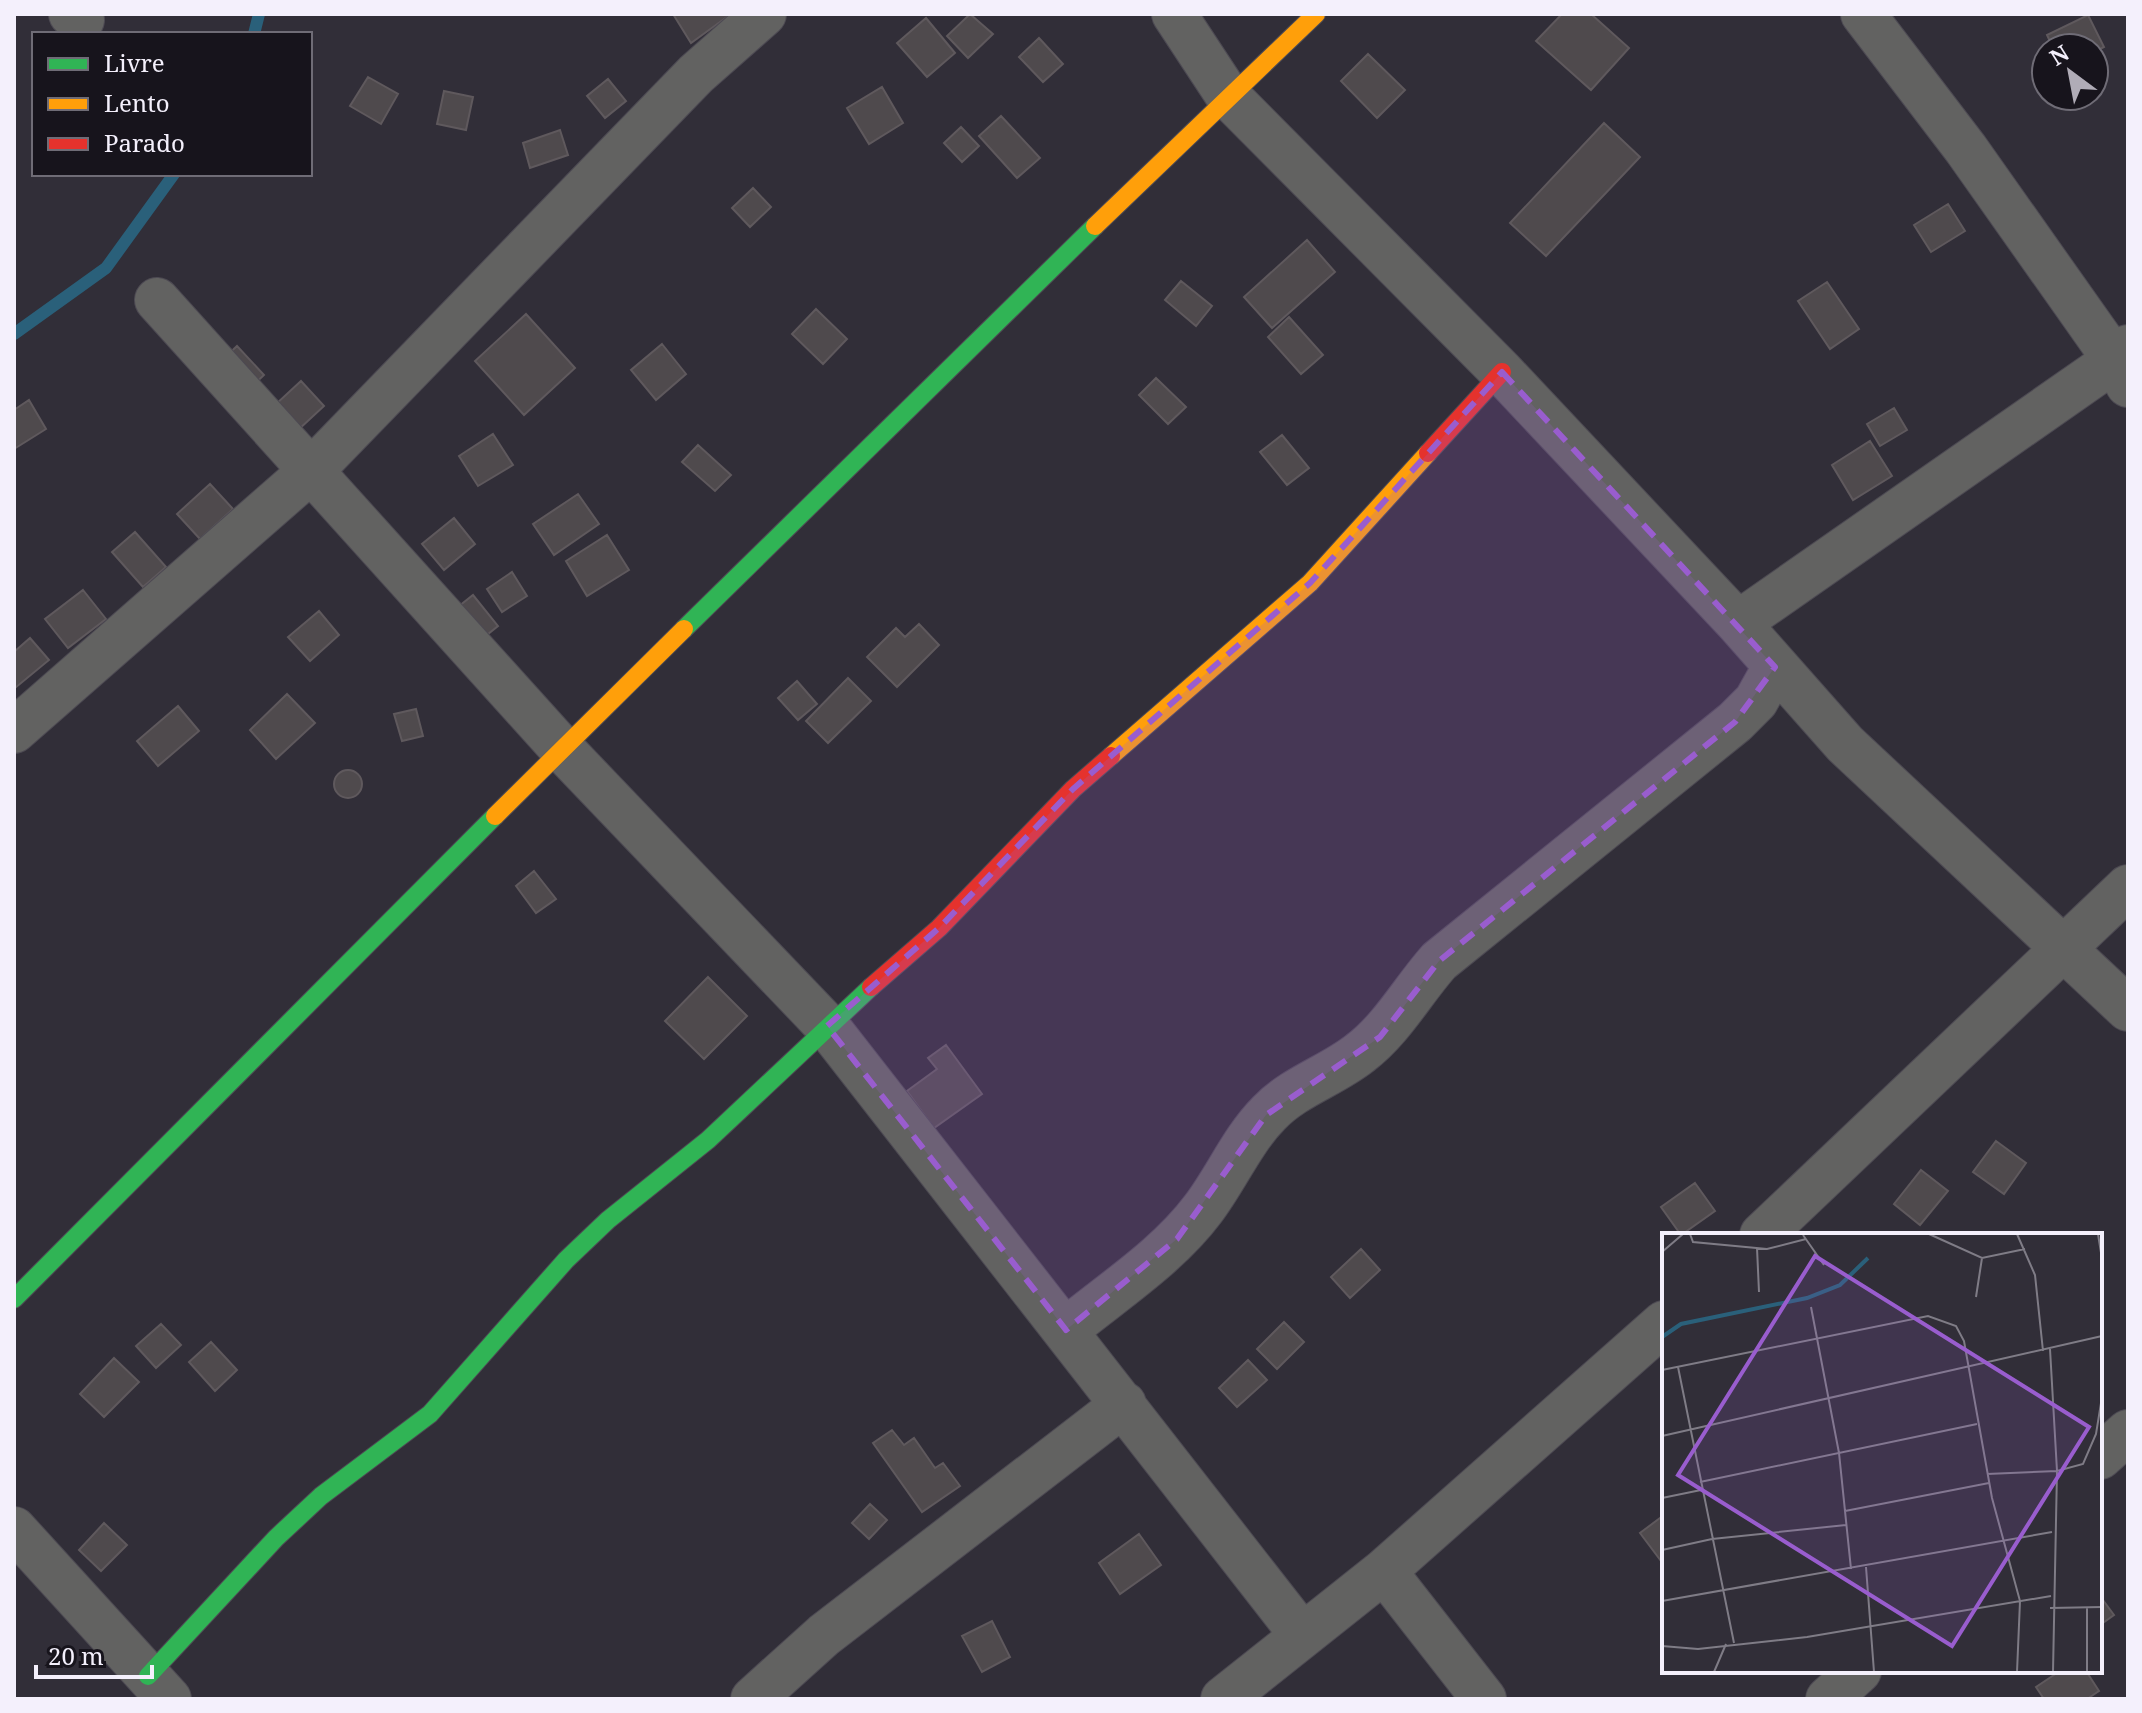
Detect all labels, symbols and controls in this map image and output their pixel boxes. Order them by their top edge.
legend [32,32,312,176]
north arrow [2030,32,2110,112]
text: N [2044,37,2074,72]
text: Livre [104,46,165,79]
text: Lento [104,86,170,119]
text: Parado [104,126,185,159]
inset map [1662,1233,2102,1673]
scale bar [36,1629,152,1679]
text: 20 m [48,1639,104,1672]

